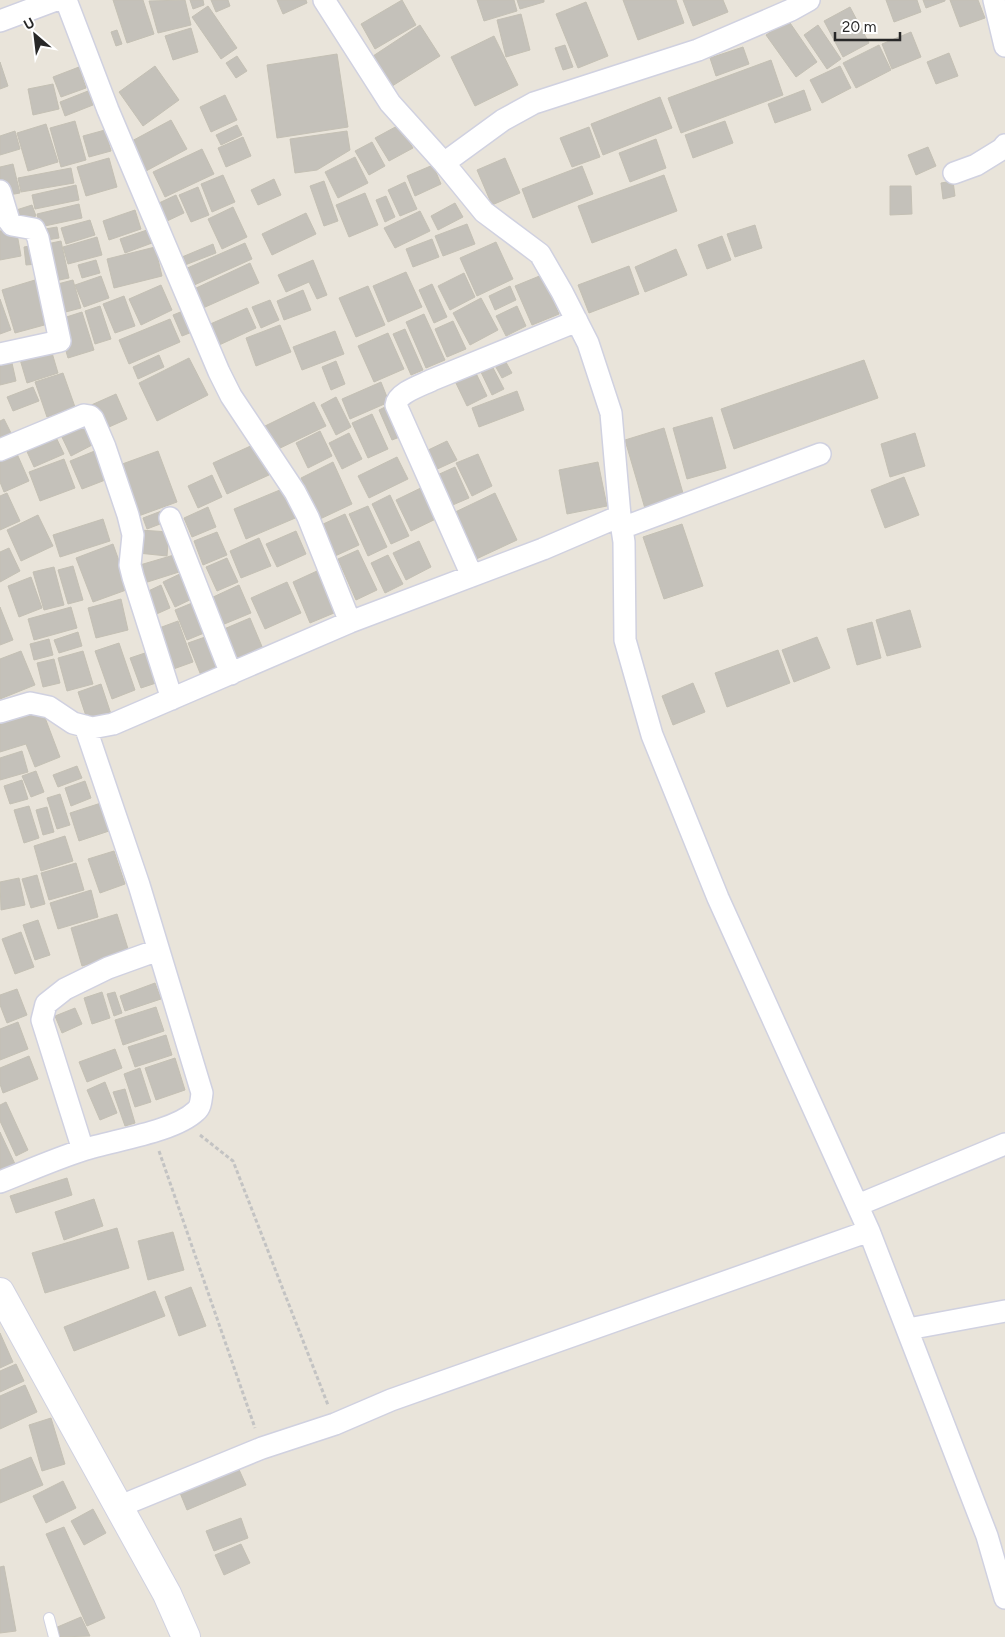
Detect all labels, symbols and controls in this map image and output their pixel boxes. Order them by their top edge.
north arrow [10,10,60,60]
scale bar [835,10,900,42]
text: U [21,14,37,34]
text: 20 m [842,18,876,36]

